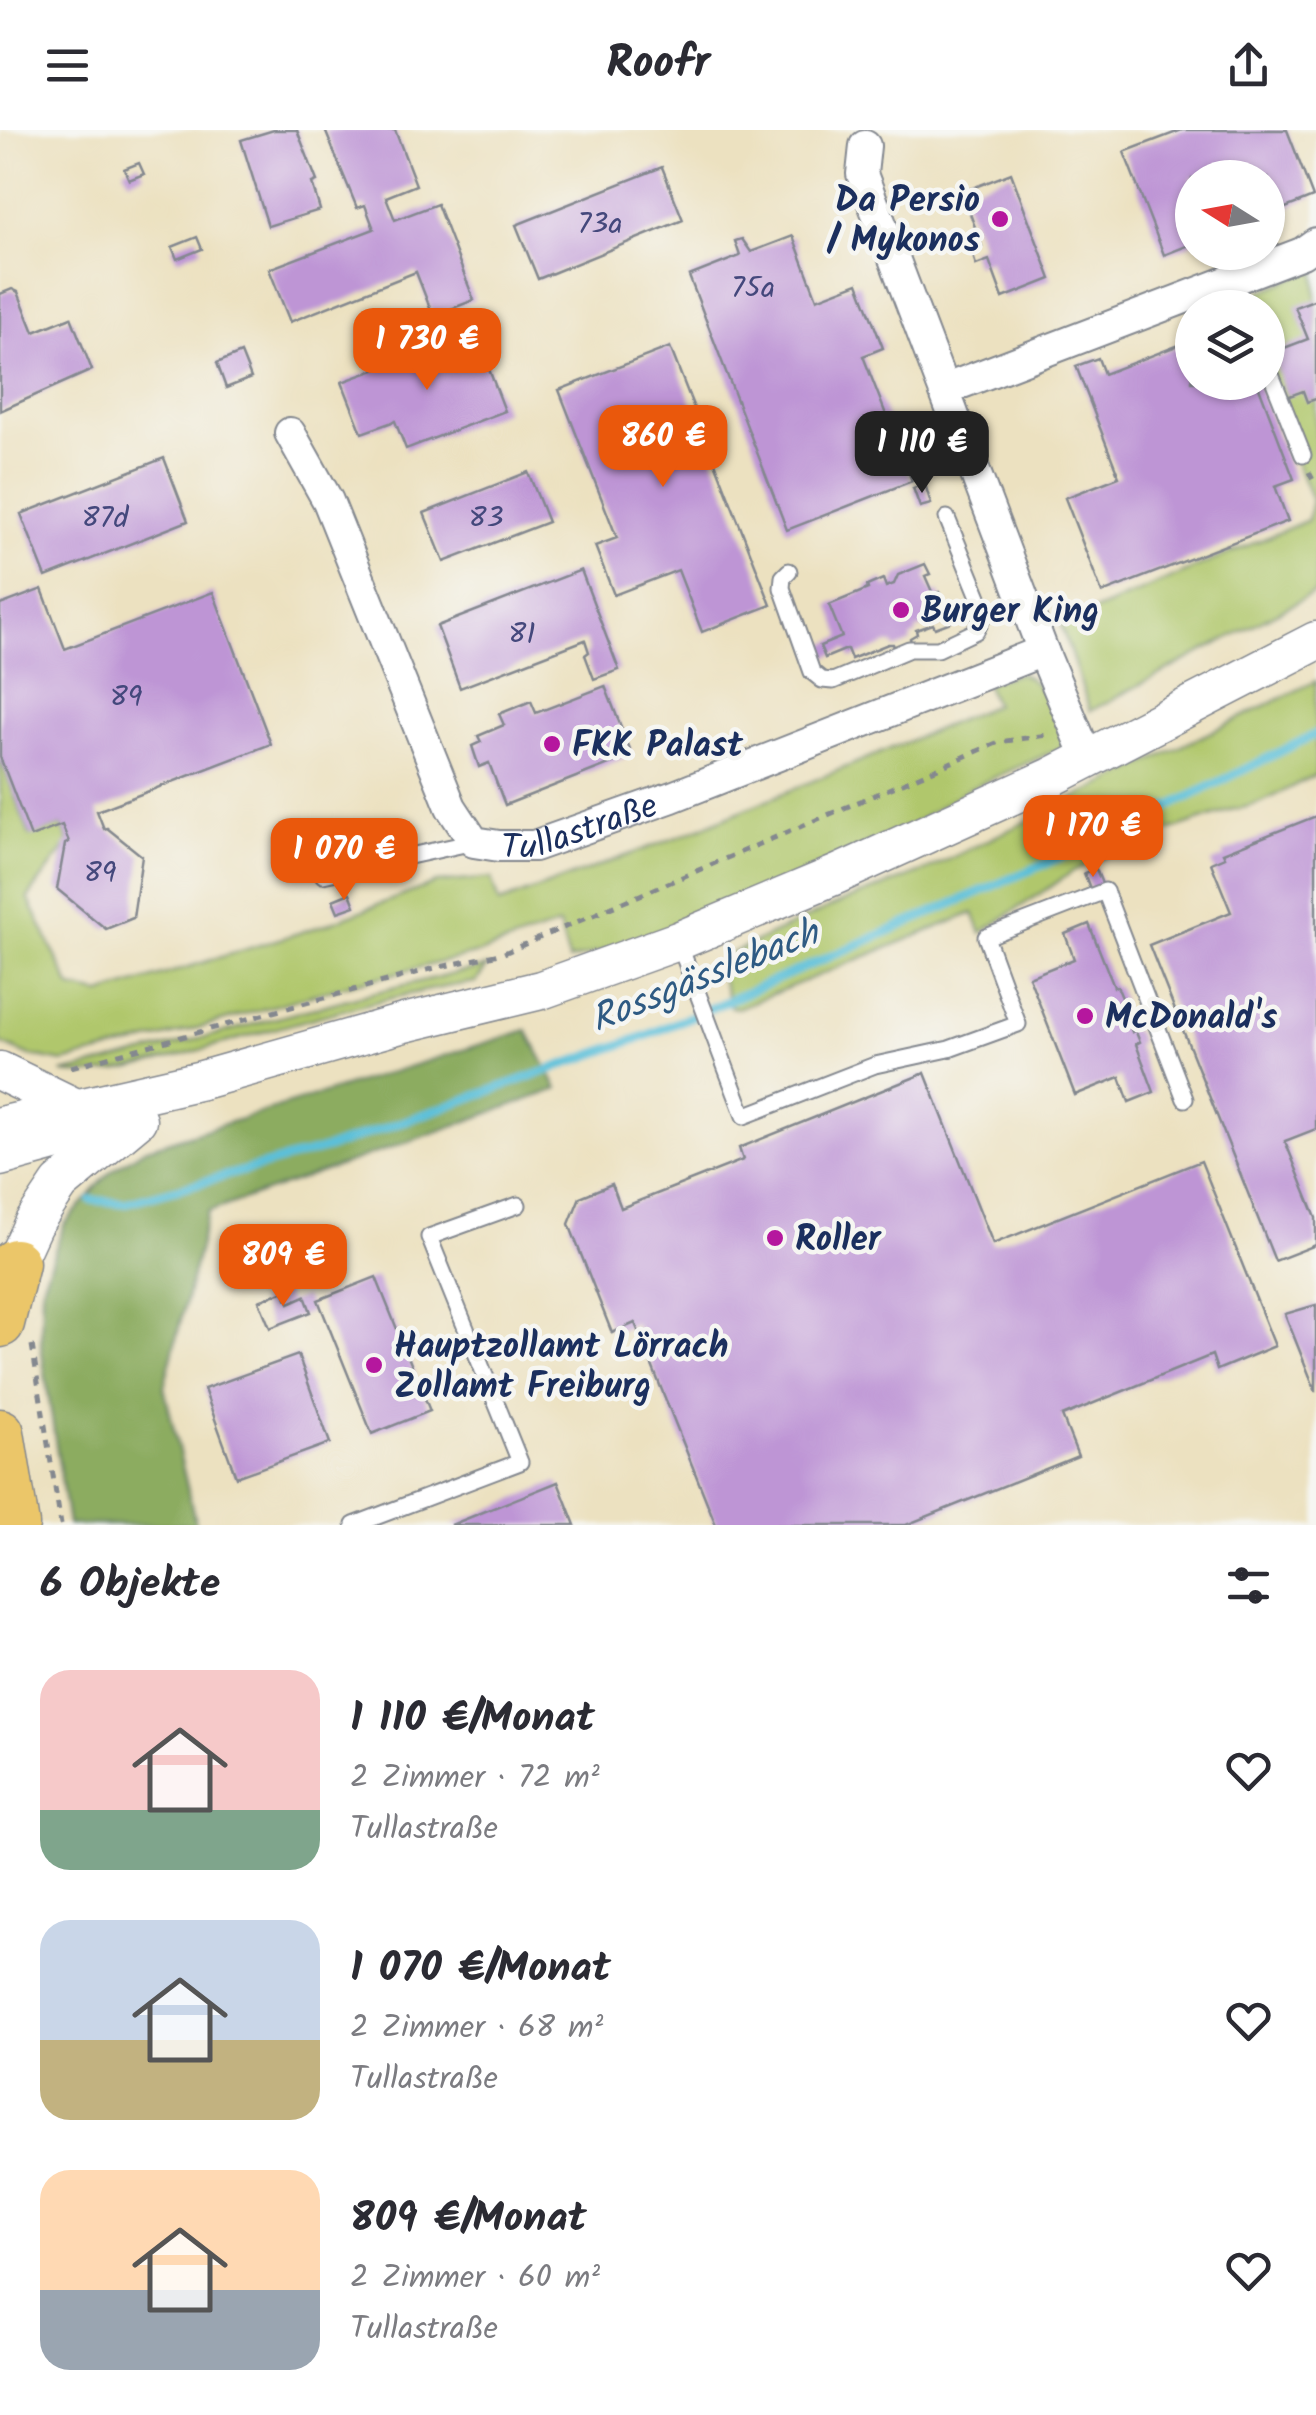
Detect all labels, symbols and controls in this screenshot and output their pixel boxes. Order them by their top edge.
text: Roofr [606,29,710,101]
icon: menu [40,38,95,93]
icon: share [1221,38,1276,93]
north arrow [1175,160,1285,270]
map controls [1175,160,1285,400]
place label: Da Persio / Mykonos [826,174,980,270]
house number: 73a [577,201,623,249]
marker: Da Persio / Mykonos [989,208,1011,230]
house number: 75a [731,265,775,313]
button: layers [1175,290,1285,400]
pin: 1 730 € [335,308,519,393]
text: 1 730 € [375,315,479,366]
pin: 860 € [593,405,733,490]
pin: 1 110 € [830,411,1014,496]
text: 860 € [620,412,706,463]
text: 1 110 € [877,418,967,469]
house number: 87d [82,495,129,543]
house number: 83 [468,495,504,543]
place label: Burger King [921,585,1099,641]
marker: Burger King [890,599,912,621]
house number: 81 [508,611,536,659]
house number: 89 [110,674,143,722]
place label: FKK Palast [572,719,744,775]
marker: FKK Palast [541,733,563,755]
street label: Tullastraße [501,779,666,877]
pin: 1 170 € [1001,795,1185,880]
text: 1 170 € [1045,802,1141,853]
pin: 1 070 € [252,818,436,903]
text: 1 070 € [293,825,395,876]
house number: 89 [84,850,117,898]
water label: Rossgässlebach [582,904,831,1051]
place label: McDonald's [1105,991,1277,1047]
marker: McDonald's [1074,1005,1096,1027]
place label: Roller [795,1213,882,1269]
pin: 809 € [213,1224,353,1309]
marker: Roller [764,1227,786,1249]
text: 809 € [241,1231,325,1282]
place label: Hauptzollamt Lörrach Zollamt Freiburg [394,1320,728,1416]
marker: Hauptzollamt Lörrach Zollamt Freiburg [363,1354,385,1376]
text: 6 Objekte [40,1552,220,1619]
icon: filters [1221,1558,1276,1613]
text: 1 110 €/Monat [350,1686,595,1753]
icon: home [120,1710,240,1830]
icon: heart [1221,1743,1276,1798]
text: 2 Zimmer · 72 m² [350,1753,600,1804]
text: Tullastraße [350,1804,498,1855]
text: 1 070 €/Monat [350,1936,611,2003]
icon: home [120,1960,240,2080]
icon: heart [1221,1993,1276,2048]
text: 2 Zimmer · 68 m² [350,2003,603,2054]
text: Tullastraße [350,2054,498,2105]
text: 809 €/Monat [350,2186,587,2253]
icon: home [120,2210,240,2330]
icon: heart [1221,2243,1276,2298]
text: 2 Zimmer · 60 m² [350,2253,600,2304]
text: Tullastraße [350,2304,498,2355]

